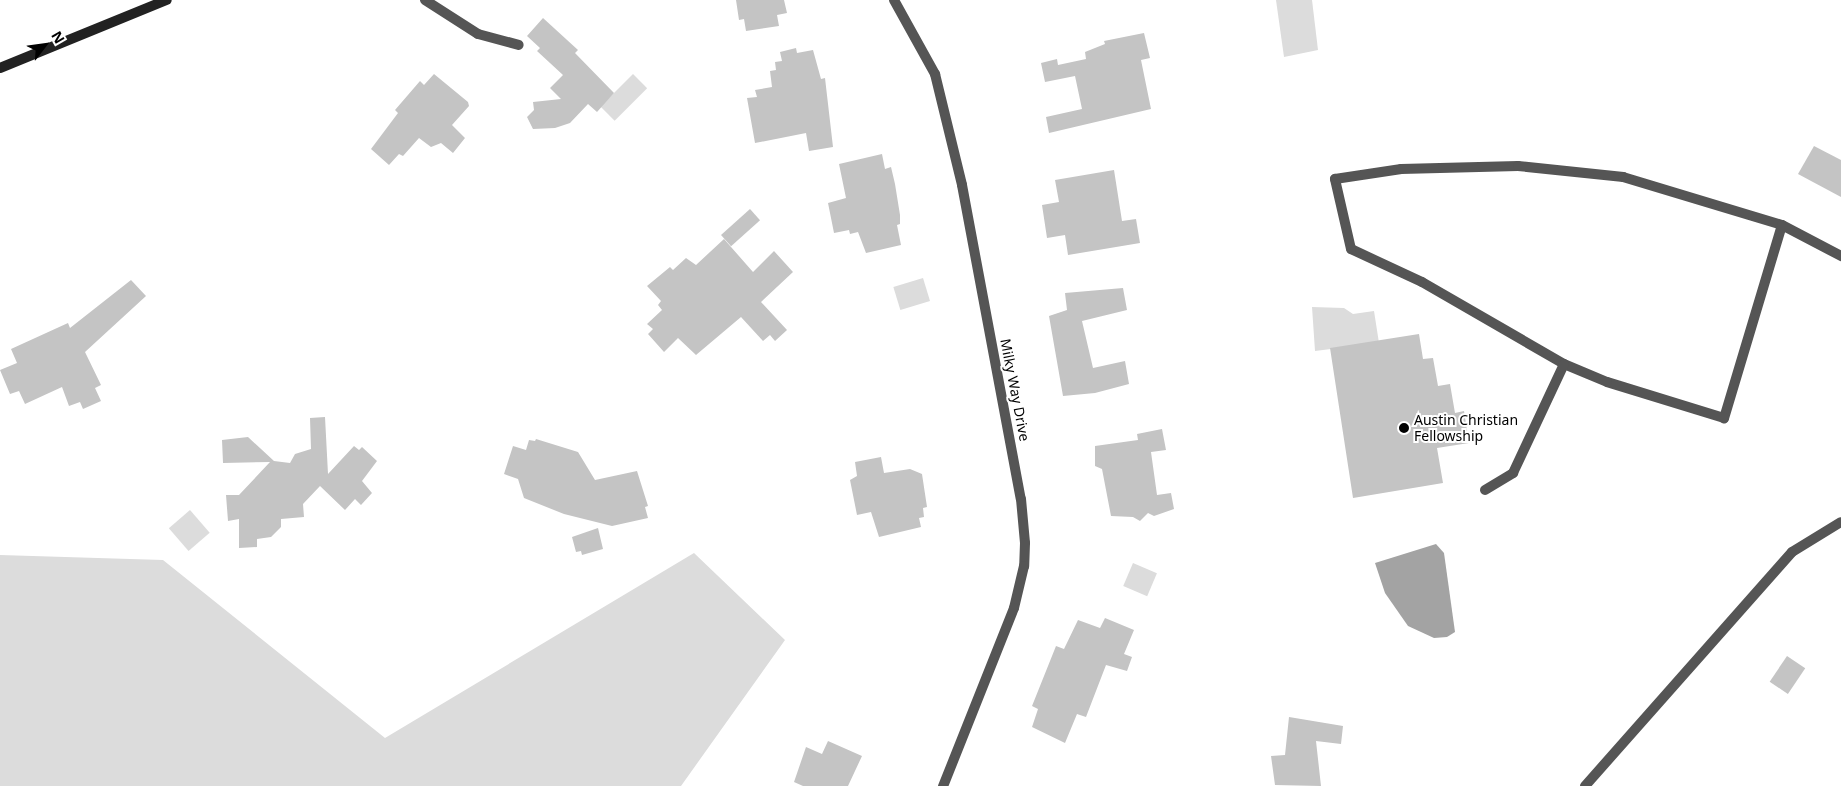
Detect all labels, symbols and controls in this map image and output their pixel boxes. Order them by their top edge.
north arrow [20,20,70,70]
text: N [47,28,69,47]
street label: Milky Way Drive [997,337,1033,443]
place label: Austin Christian Fellowship [1414,412,1518,444]
marker: Austin Christian Fellowship [1398,422,1410,434]

